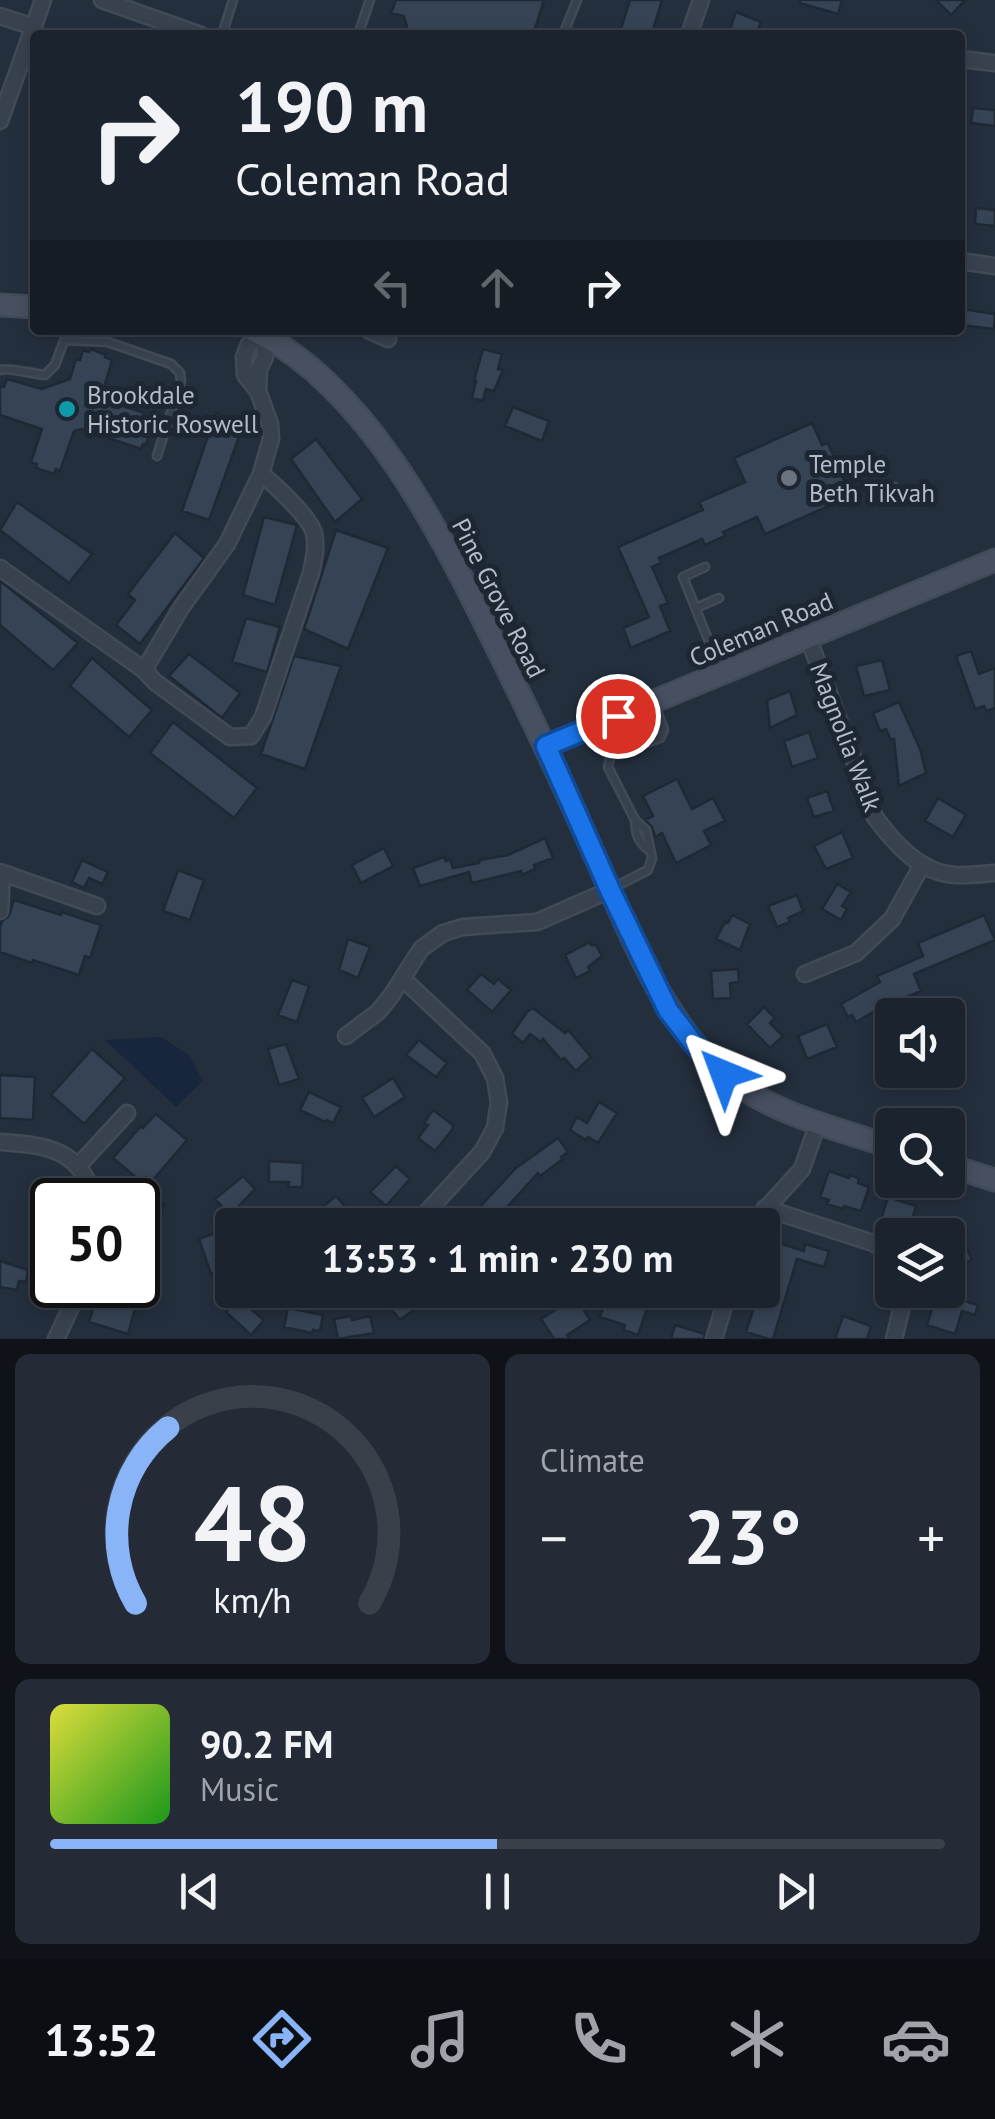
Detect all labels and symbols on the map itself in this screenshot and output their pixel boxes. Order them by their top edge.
place label: Brookdale Historic Roswell [87,379,259,440]
marker: Brookdale Historic Roswell [56,398,78,420]
place label: Temple Beth Tikvah [809,448,935,509]
marker: Temple Beth Tikvah [778,467,800,489]
street label: Pine Grove Road [445,513,553,683]
street label: Coleman Road [684,584,838,674]
street label: Magnolia Walk [803,658,889,816]
pin [576,674,661,759]
position arrow [672,1022,776,1126]
speed limit sign: 50 [30,1178,160,1308]

